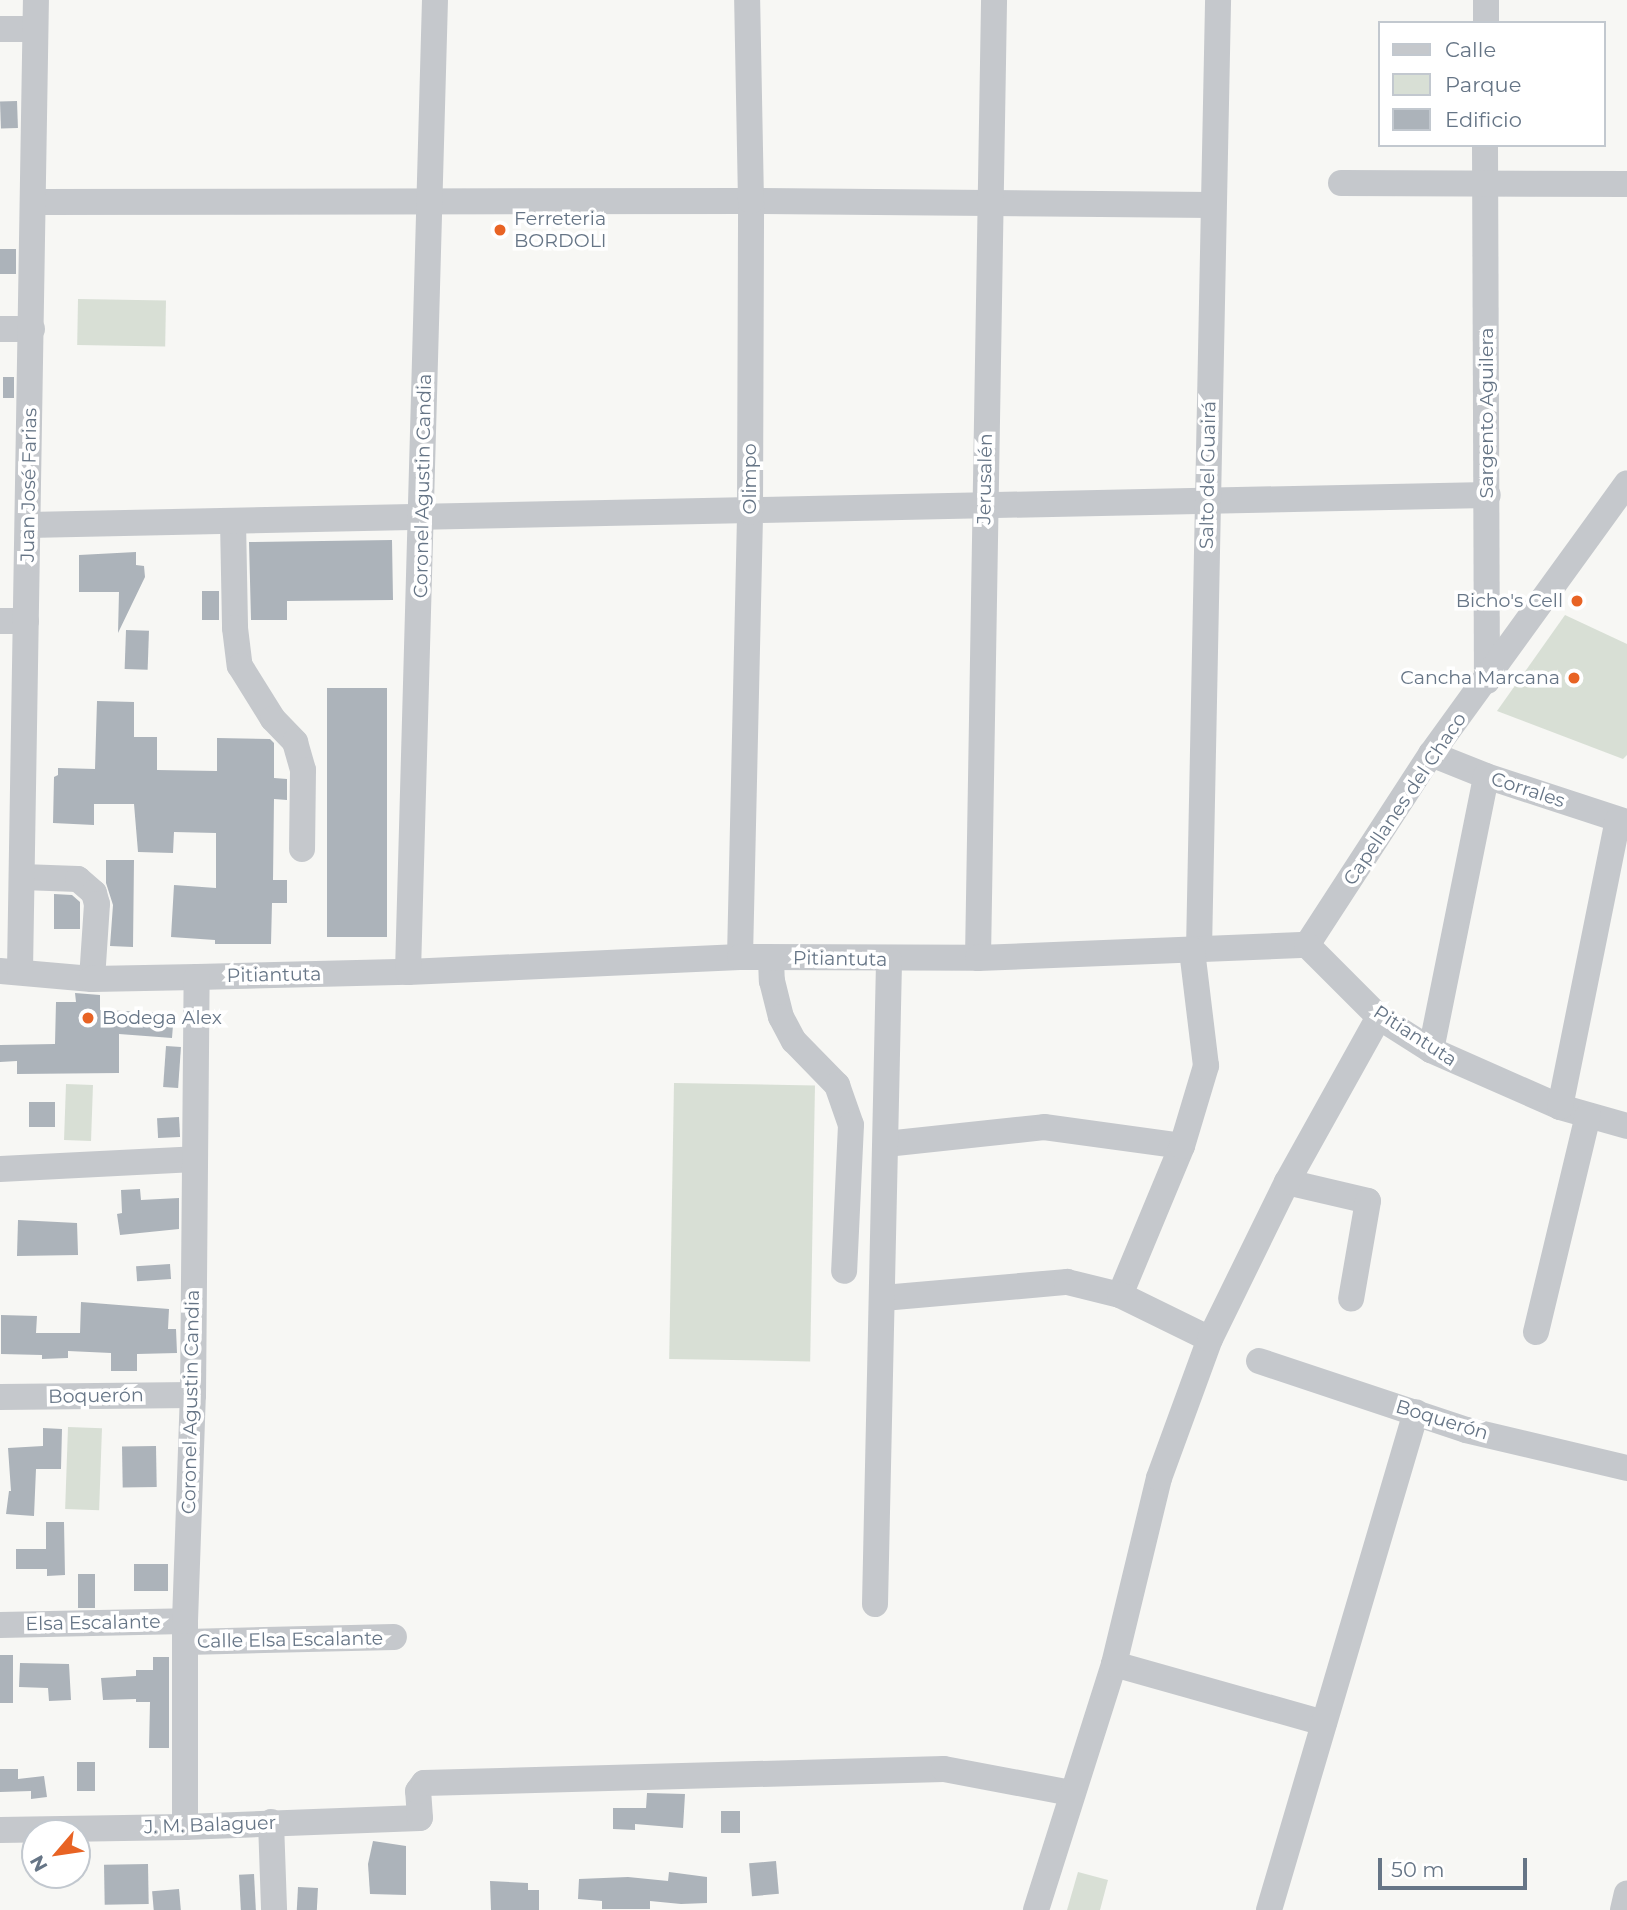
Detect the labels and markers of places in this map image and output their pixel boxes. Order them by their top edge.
place label: Ferreteria BORDOLI [514,208,607,252]
marker: Ferreteria BORDOLI [492,222,508,238]
place label: Bicho's Cell [1456,590,1563,612]
marker: Bicho's Cell [1569,593,1585,609]
place label: Cancha Marcana [1400,667,1560,689]
marker: Cancha Marcana [1566,670,1582,686]
place label: Bodega Alex [102,1007,222,1029]
marker: Bodega Alex [80,1010,96,1026]

